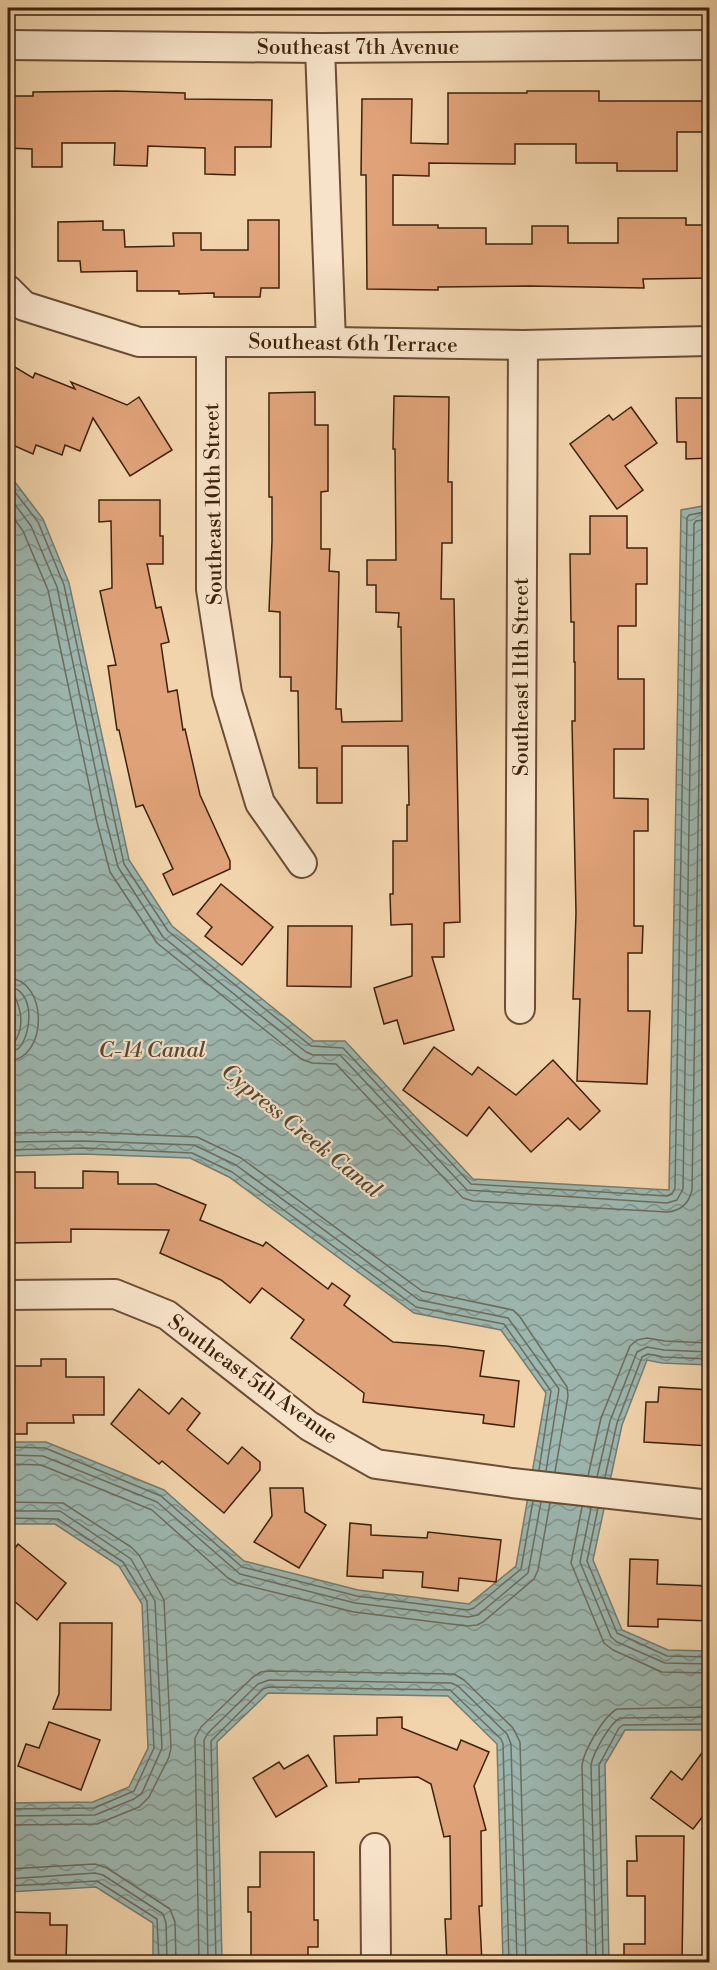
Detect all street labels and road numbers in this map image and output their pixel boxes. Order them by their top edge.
street label: Southeast 7th Avenue [257,35,459,61]
street label: Southeast 6th Terrace [248,329,458,359]
street label: Southeast 10th Street [199,402,229,605]
street label: Southeast 11th Street [509,577,535,776]
street label: Southeast 5th Avenue [162,1309,342,1450]

